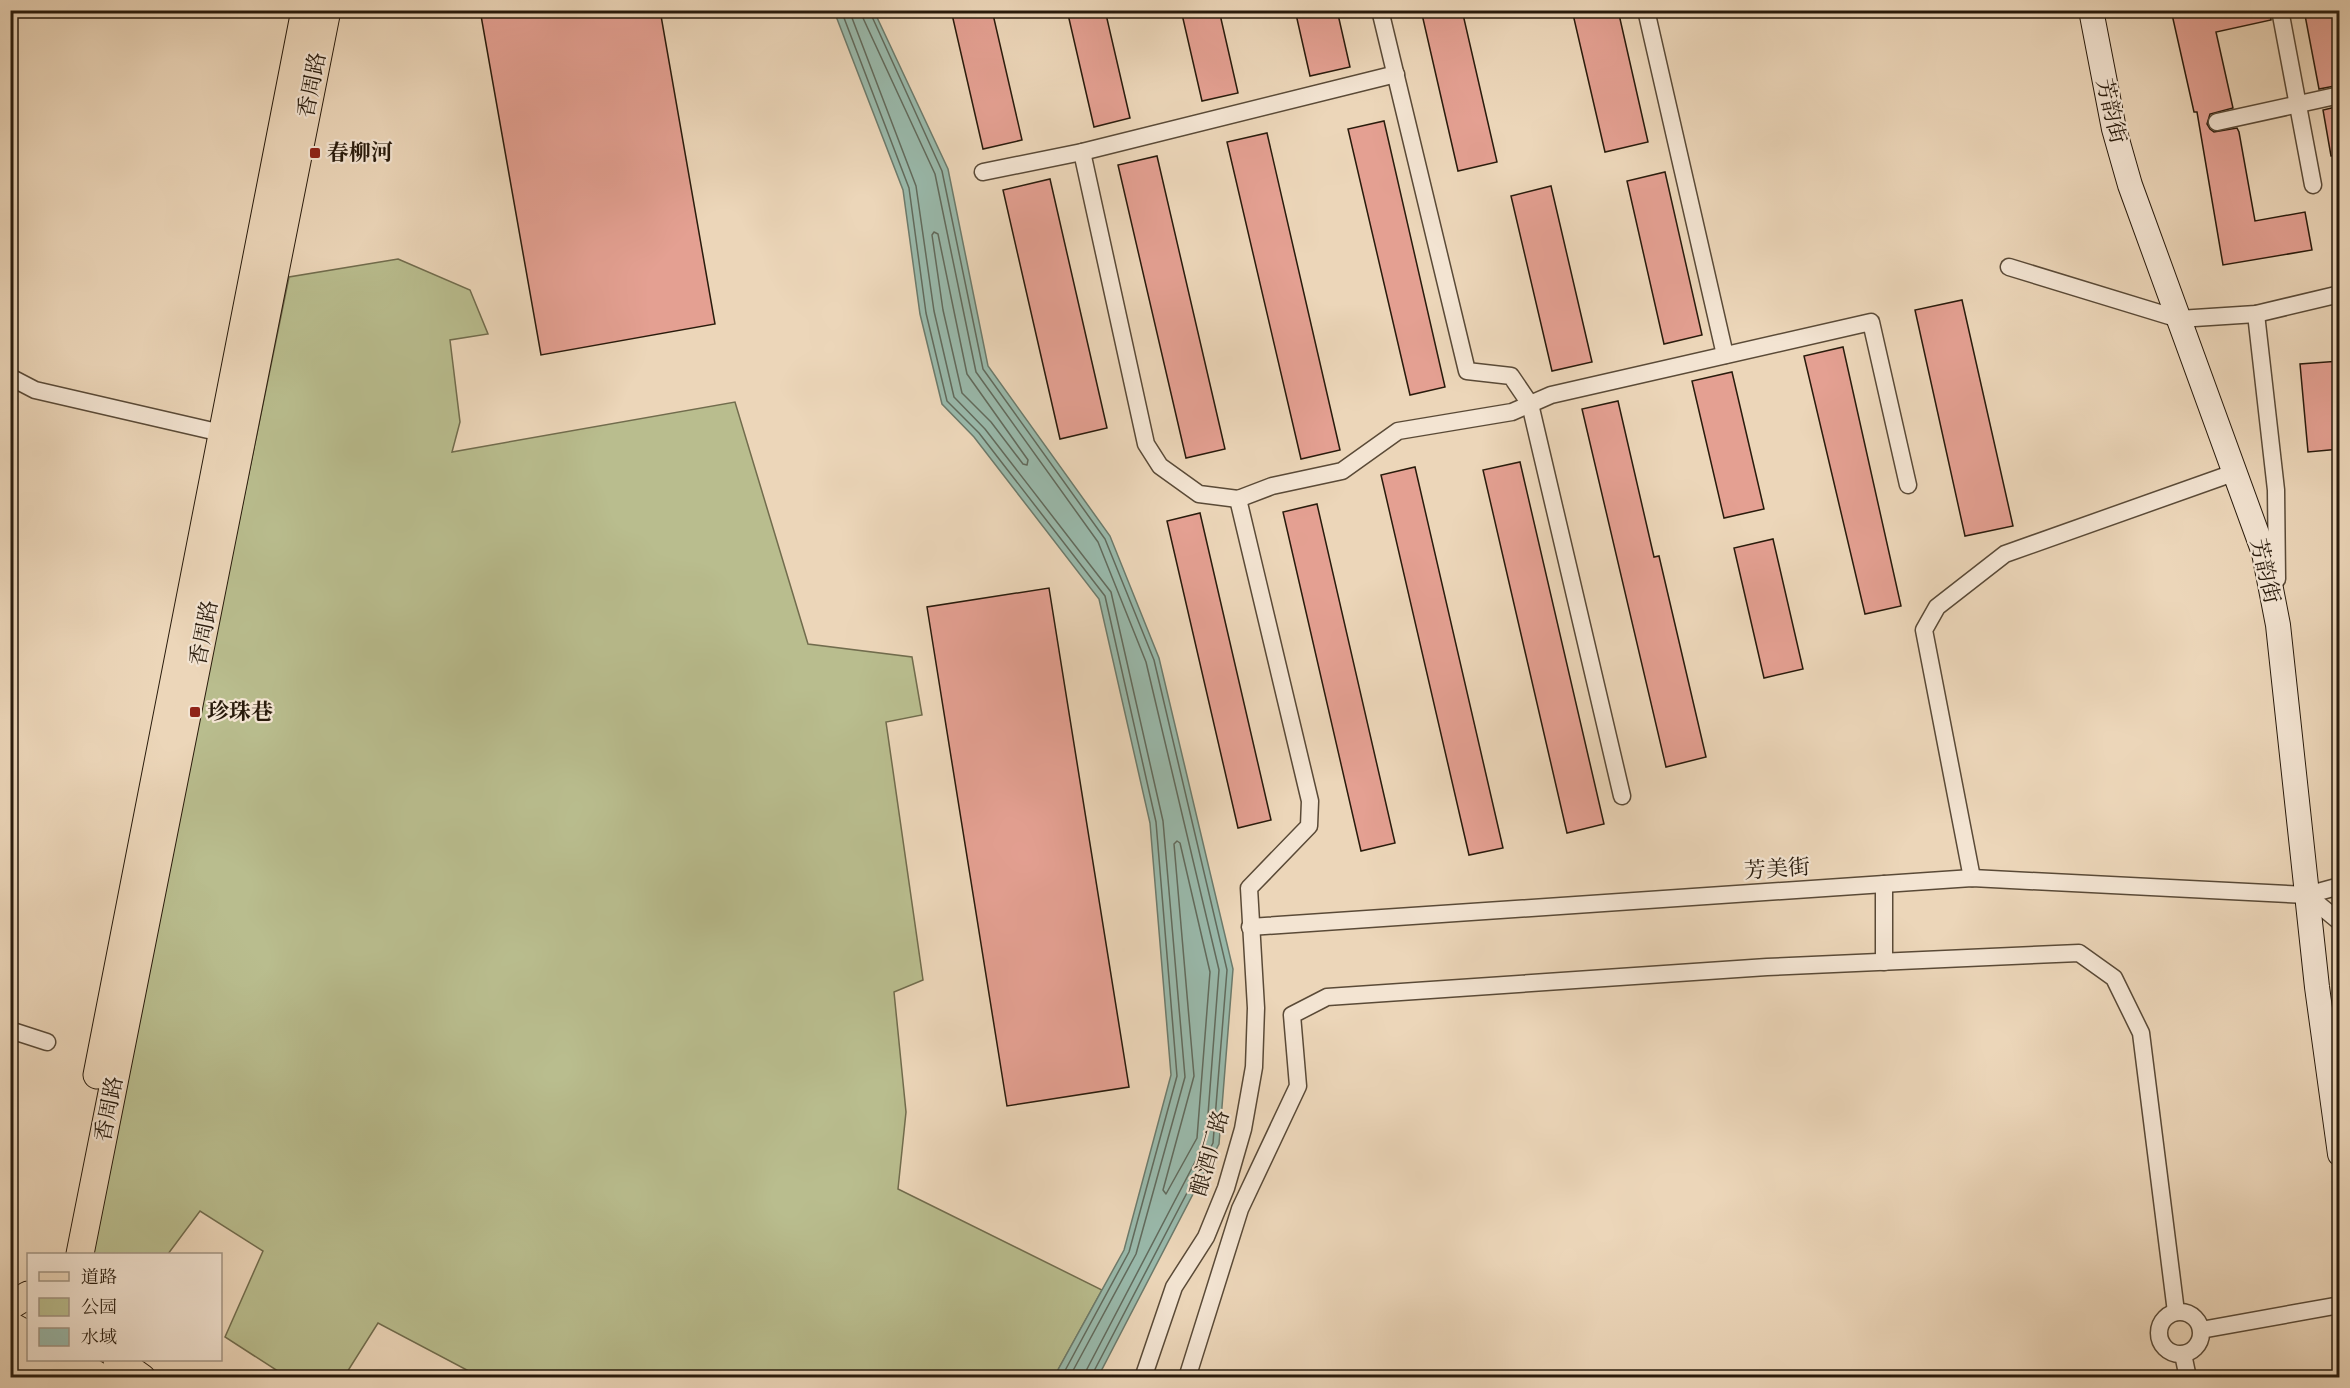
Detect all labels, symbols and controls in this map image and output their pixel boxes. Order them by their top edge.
street label: 香周路 [291,50,333,120]
street label: 芳韵街 [2089,75,2133,147]
place label: 春柳河 [327,138,393,168]
marker: 春柳河 [308,146,322,160]
street label: 芳韵街 [2243,535,2287,607]
street label: 香周路 [183,598,225,668]
place label: 珍珠巷 [207,697,273,727]
marker: 珍珠巷 [188,705,202,719]
street label: 芳美街 [1743,852,1811,886]
street label: 香周路 [88,1074,130,1144]
street label: 酿酒厂路 [1183,1107,1237,1199]
legend [27,1253,222,1361]
text: 道路 [81,1265,117,1289]
text: 公园 [81,1295,117,1319]
text: 水域 [81,1325,117,1349]

